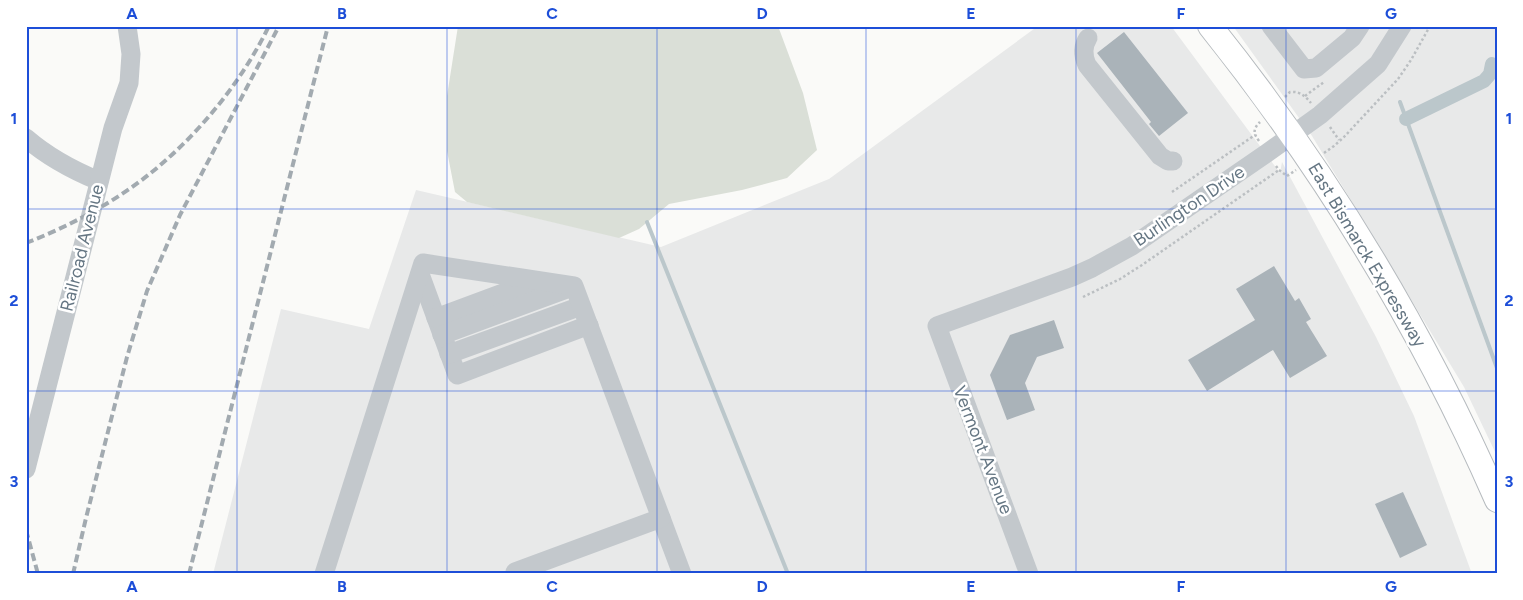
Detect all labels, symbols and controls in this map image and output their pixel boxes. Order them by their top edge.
text: A [126,4,138,23]
text: B [337,4,347,23]
text: C [546,4,558,23]
text: D [756,4,768,23]
text: E [966,4,976,23]
text: F [1177,4,1186,23]
text: G [1385,4,1397,23]
text: 1 [11,109,17,128]
text: 1 [1506,109,1512,128]
street label: East Bismarck Expressway [1303,159,1431,352]
street label: Burlington Drive [1129,161,1249,251]
street label: Railroad Avenue [56,182,108,314]
text: 2 [9,291,19,310]
text: 2 [1504,291,1514,310]
street label: Vermont Avenue [948,383,1018,517]
text: 3 [10,472,19,491]
text: 3 [1505,472,1514,491]
text: A [126,577,138,596]
text: B [337,577,347,596]
text: C [546,577,558,596]
text: D [756,577,768,596]
text: E [966,577,976,596]
text: F [1177,577,1186,596]
text: G [1385,577,1397,596]

